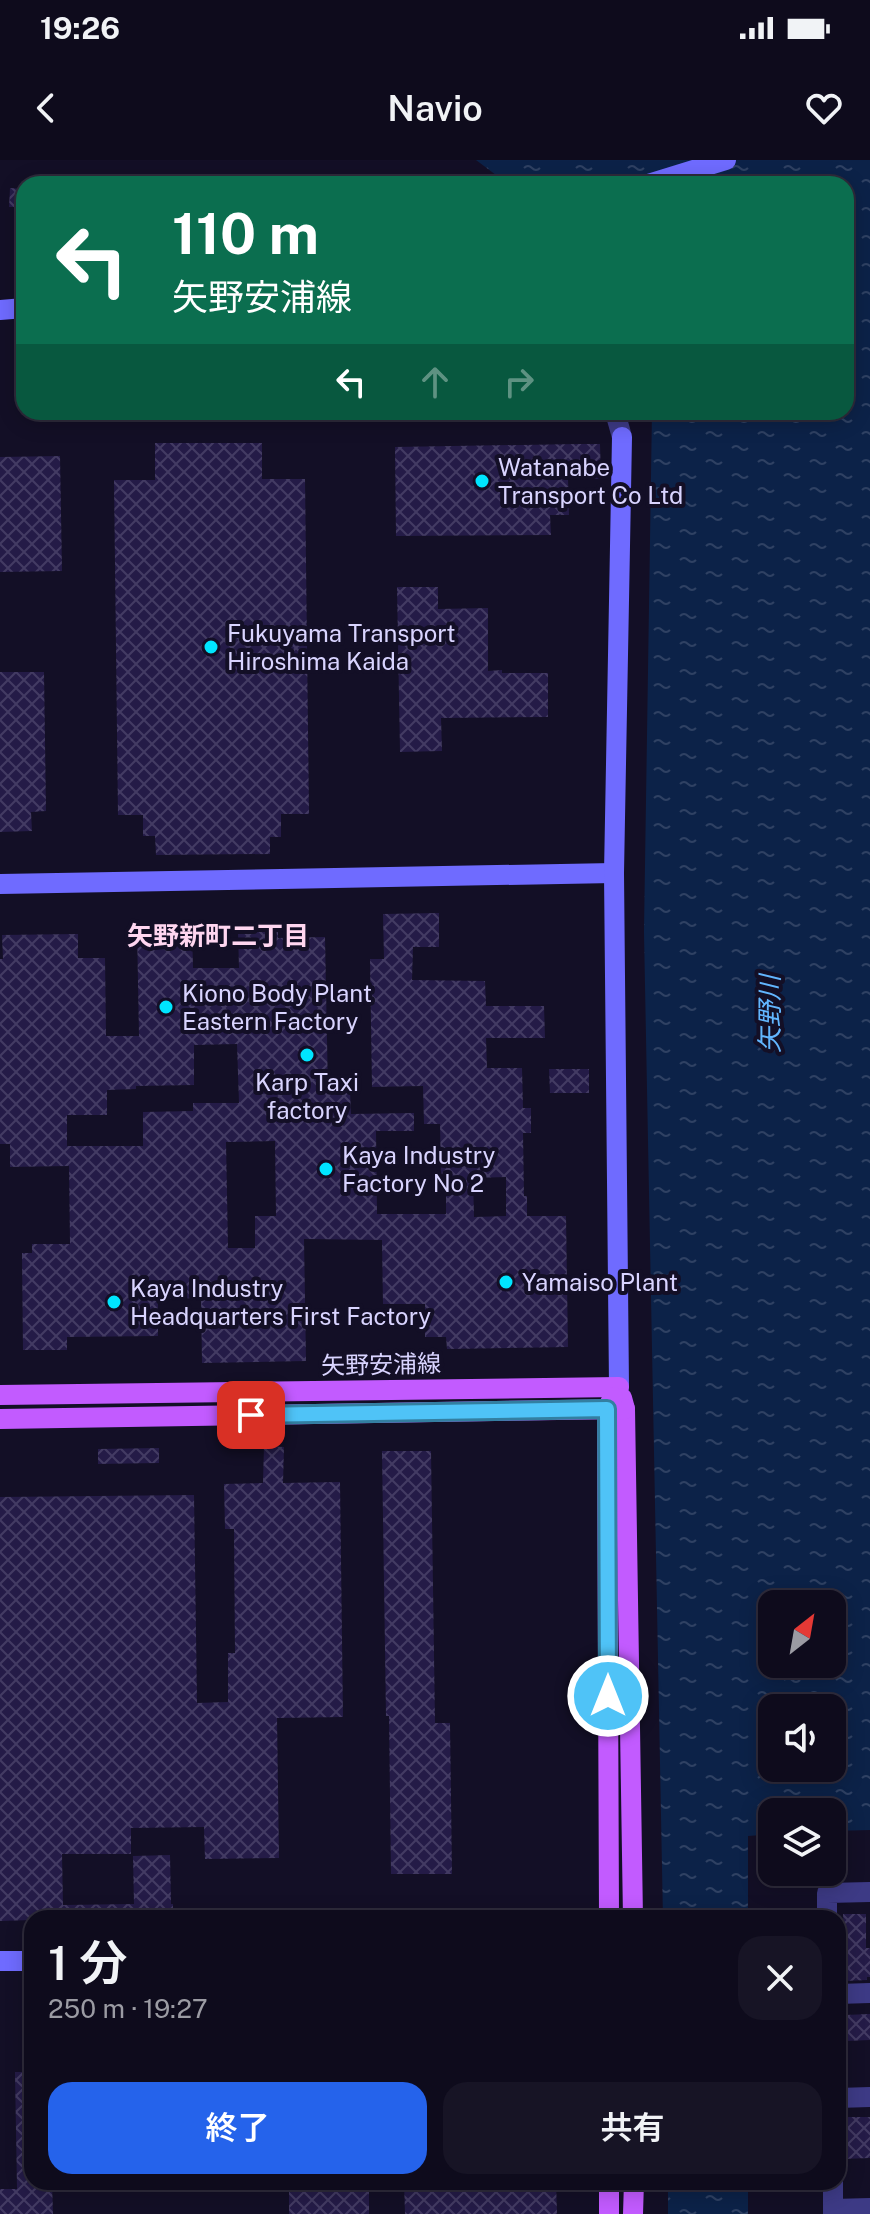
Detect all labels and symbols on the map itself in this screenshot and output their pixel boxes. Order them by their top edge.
place label: Watanabe Transport Co Ltd [498,453,683,509]
marker: Watanabe Transport Co Ltd [473,472,491,490]
place label: Fukuyama Transport Hiroshima Kaida [227,619,456,675]
marker: Fukuyama Transport Hiroshima Kaida [202,638,220,656]
district label: 矢野新町二丁目 [127,920,309,951]
water label: 矢野川 [754,972,785,1053]
place label: Kiono Body Plant Eastern Factory [182,979,372,1035]
marker: Kiono Body Plant Eastern Factory [157,998,175,1016]
marker: Karp Taxi factory [298,1046,316,1064]
place label: Karp Taxi factory [255,1068,359,1124]
place label: Kaya Industry Factory No 2 [342,1141,495,1197]
marker: Kaya Industry Factory No 2 [317,1160,335,1178]
place label: Yamaiso Plant [522,1268,678,1296]
marker: Yamaiso Plant [497,1273,515,1291]
place label: Kaya Industry Headquarters First Factory [130,1274,431,1330]
marker: Kaya Industry Headquarters First Factory [105,1293,123,1311]
street label: 矢野安浦線 [321,1349,441,1379]
pin [217,1381,285,1449]
north arrow [758,1590,846,1678]
position arrow [566,1654,650,1738]

